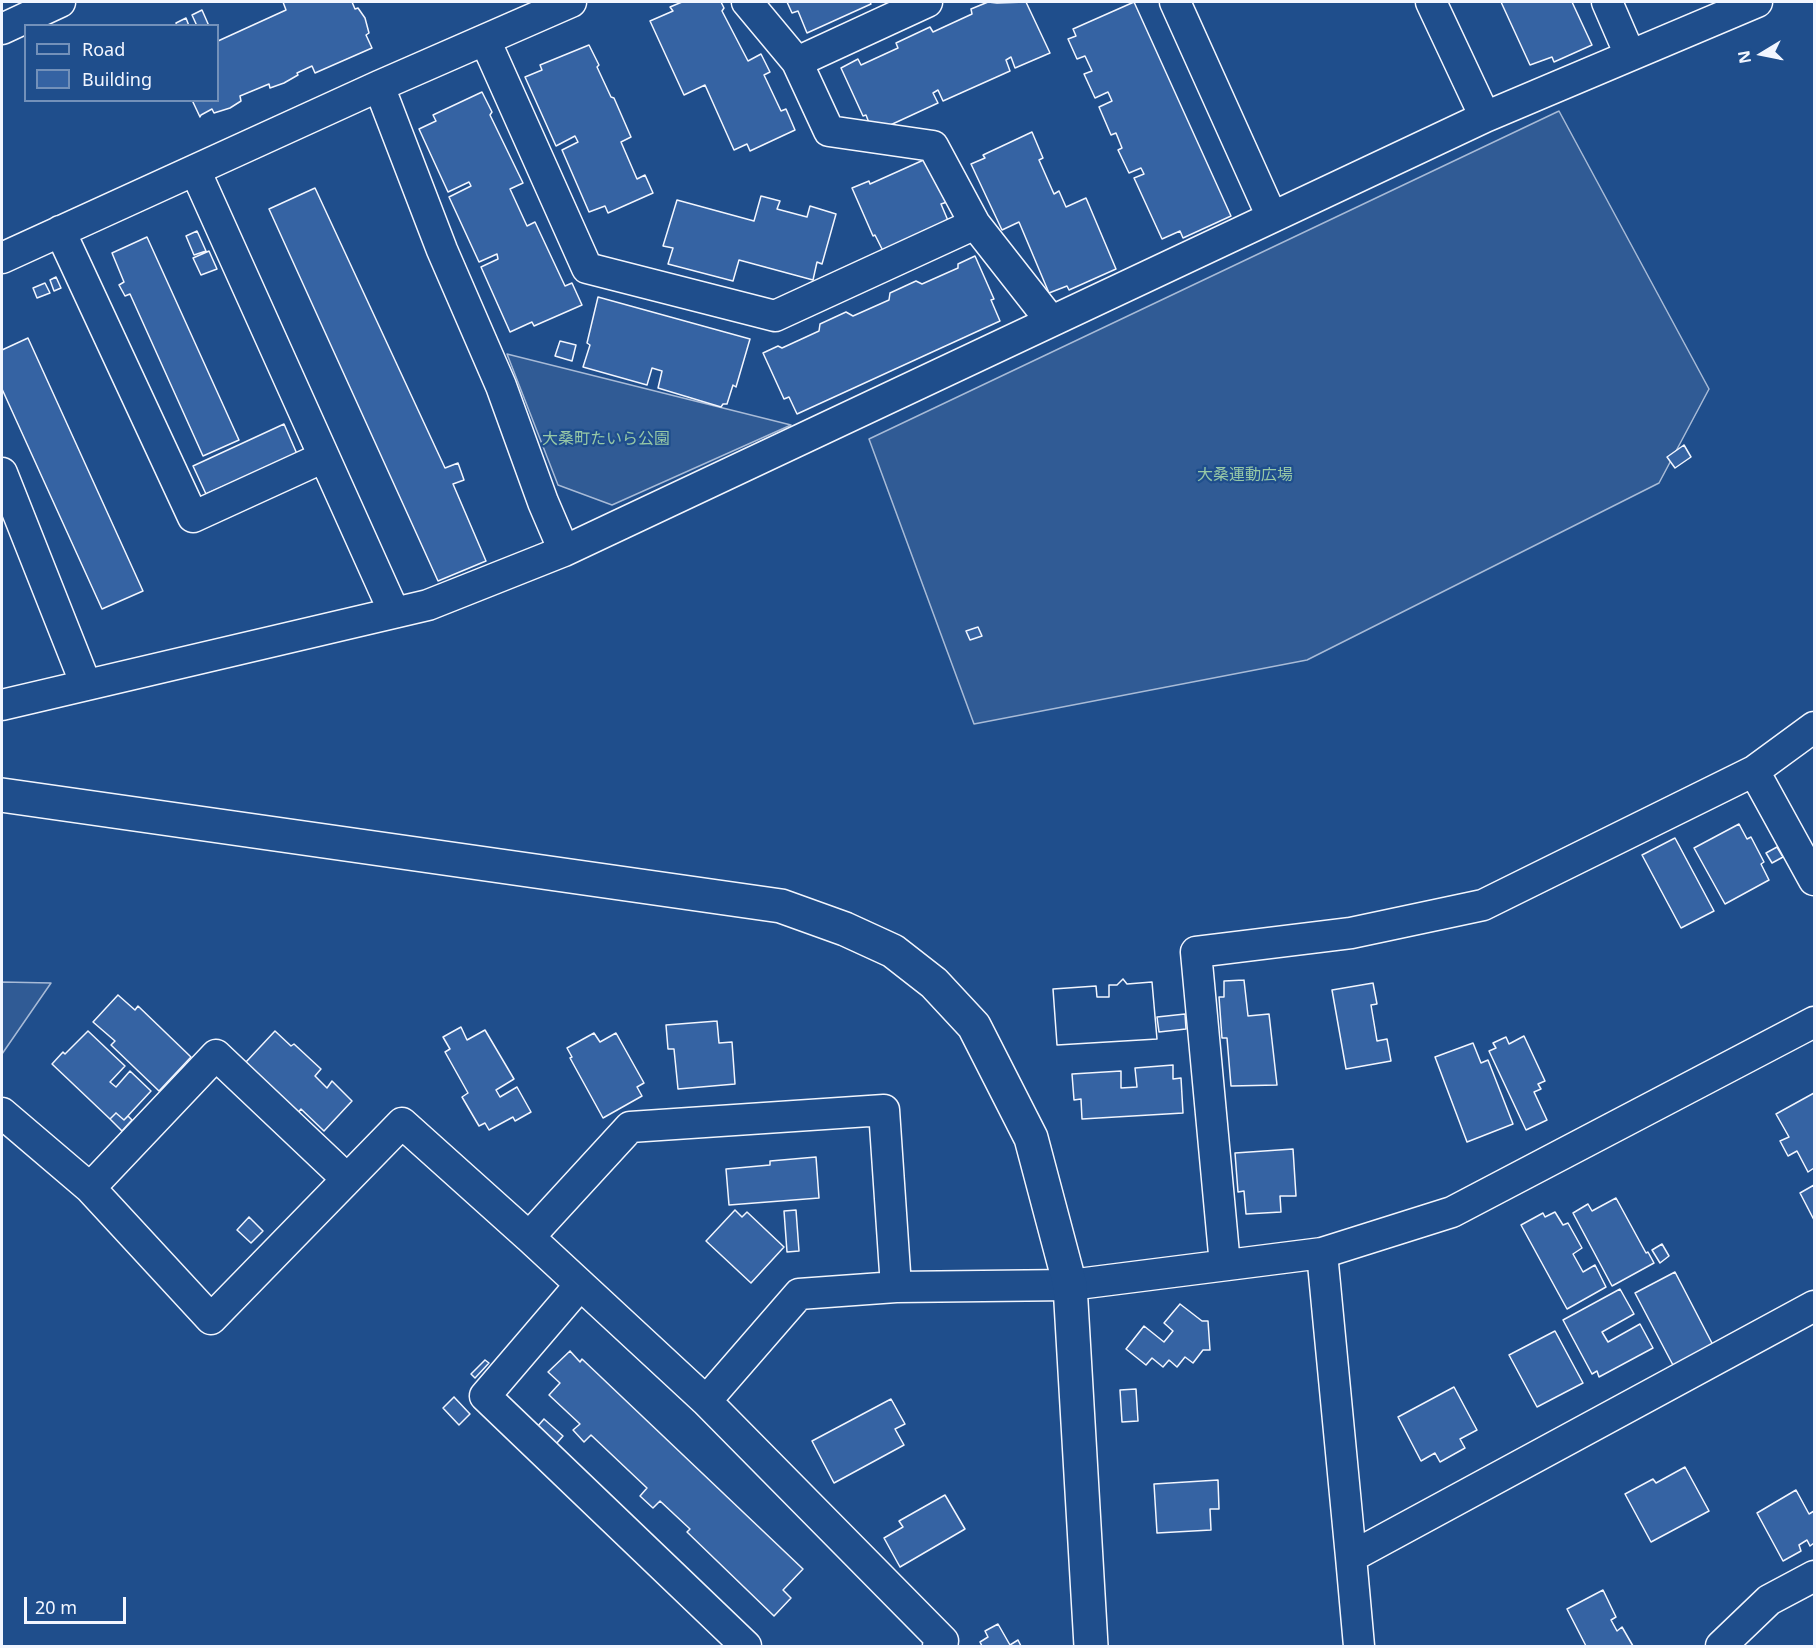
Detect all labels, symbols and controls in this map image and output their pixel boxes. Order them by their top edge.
legend [24,24,219,102]
north arrow [1732,24,1792,84]
text: Road [82,37,125,61]
text: N [1732,49,1756,65]
text: Building [82,67,152,91]
park label: 大桑町たいら公園 [542,429,670,449]
park label: 大桑運動広場 [1197,465,1293,485]
scale bar [27,1585,129,1623]
text: 20 m [35,1595,77,1619]

